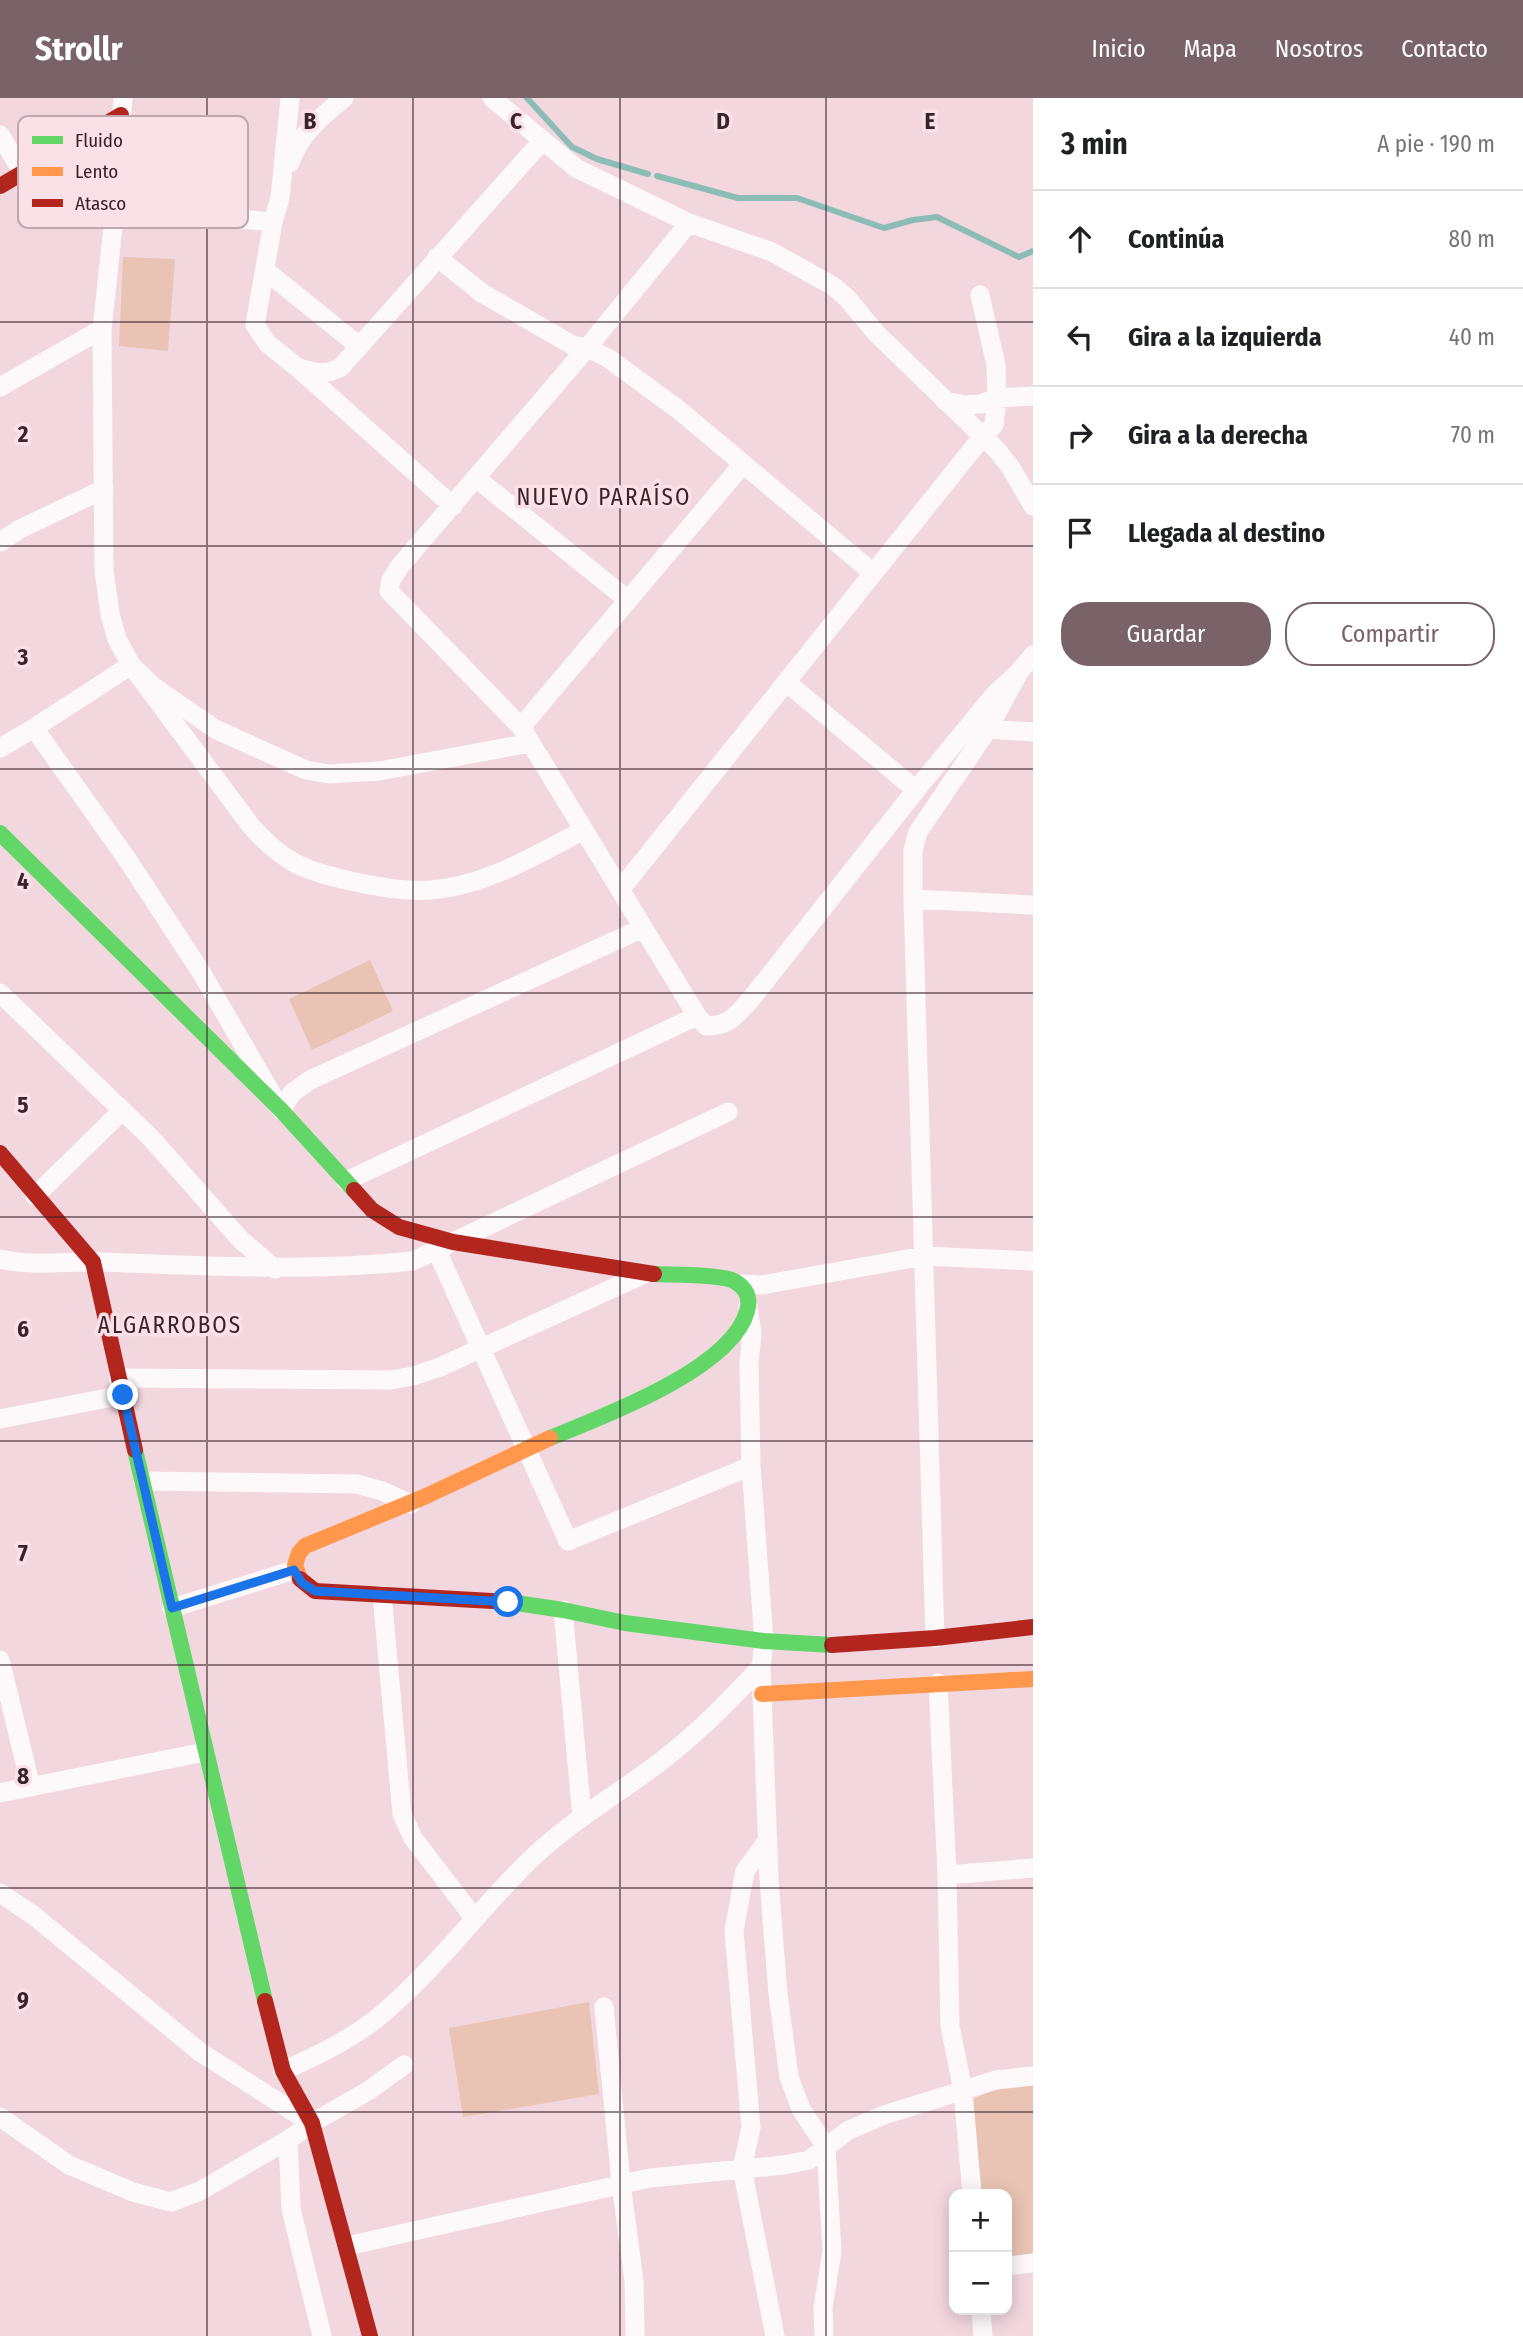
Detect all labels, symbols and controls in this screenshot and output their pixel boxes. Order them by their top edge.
text: Strollr [35,29,123,69]
text: Inicio [1092,35,1146,63]
text: Mapa [1184,35,1237,63]
text: Nosotros [1275,35,1363,63]
text: Contacto [1401,35,1488,63]
text: B [304,107,317,135]
text: C [510,107,522,135]
text: D [716,107,730,135]
text: E [925,107,936,135]
legend [18,116,248,228]
text: 3 min [1061,126,1128,162]
text: Fluido [75,129,123,152]
text: A pie · 190 m [1377,130,1495,158]
text: Lento [75,160,118,183]
text: Atasco [75,192,126,215]
icon: ahead [1061,220,1099,258]
text: Continúa [1128,224,1225,255]
text: 80 m [1448,225,1495,253]
icon: left [1061,318,1099,356]
text: Gira a la izquierda [1128,322,1322,353]
text: 40 m [1449,323,1495,351]
icon: right [1061,416,1099,454]
text: 2 [17,420,29,448]
text: Gira a la derecha [1128,420,1308,451]
text: 70 m [1451,421,1495,449]
district label: NUEVO PARAÍSO [517,482,691,511]
icon: arrive [1061,514,1099,552]
text: Llegada al destino [1128,518,1325,549]
button: Guardar [1061,602,1271,666]
button: Compartir [1285,602,1495,666]
text: 3 [17,643,29,671]
text: 4 [17,867,29,895]
text: 5 [17,1091,29,1119]
district label: ALGARROBOS [98,1311,242,1339]
text: 6 [17,1315,29,1343]
route end [107,1379,138,1410]
text: 7 [18,1539,28,1567]
route start [492,1586,523,1617]
text: 8 [17,1762,29,1790]
text: 9 [17,1986,29,2014]
map controls [949,2189,1012,2315]
button: + [949,2189,1012,2252]
button: − [949,2252,1012,2315]

